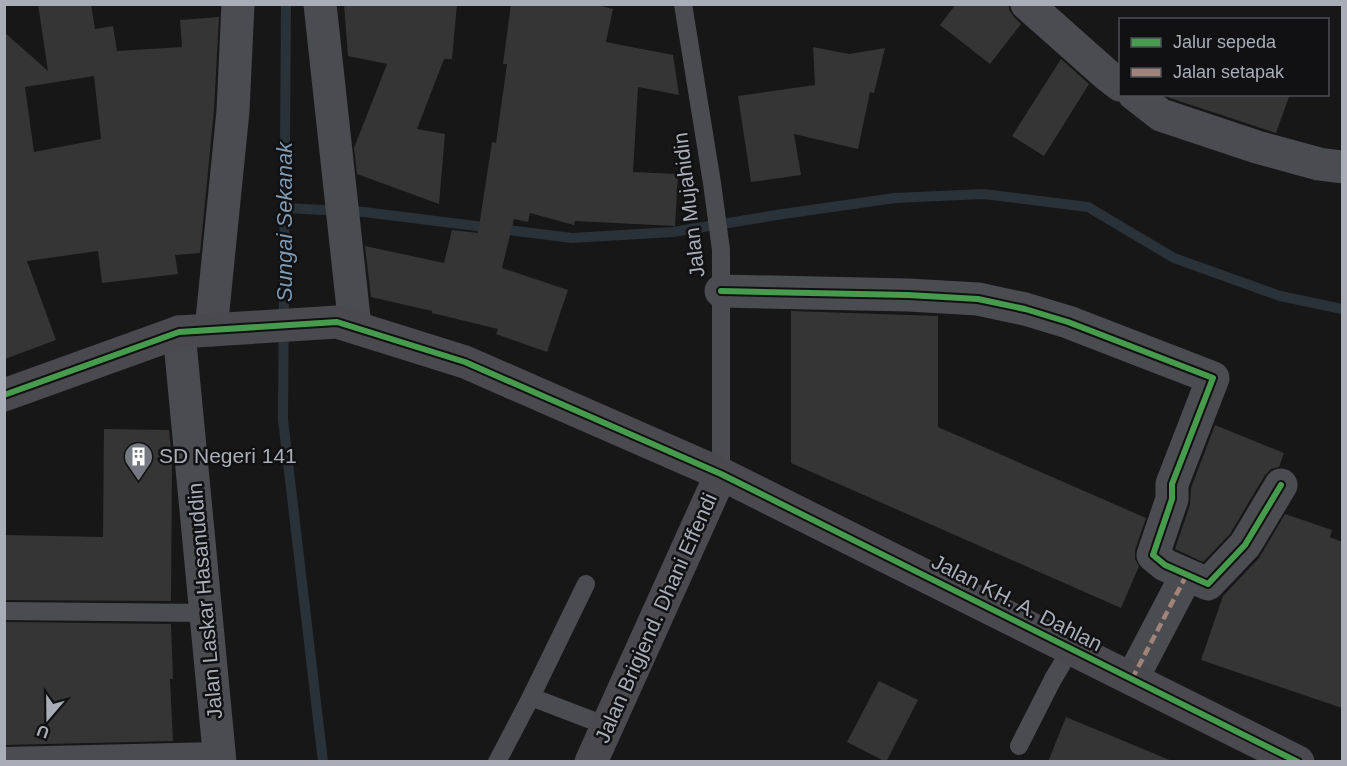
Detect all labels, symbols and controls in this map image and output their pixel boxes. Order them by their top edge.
legend [1119,18,1329,96]
text: Jalur sepeda [1173,32,1277,52]
text: Jalan setapak [1173,62,1285,82]
street label: Jalan Mujahidin [668,131,709,279]
water label: Sungai Sekanak [272,141,297,302]
building icon: SD Negeri 141 [122,440,154,482]
place label: SD Negeri 141 [159,444,297,467]
street label: Jalan Laskar Hasanuddin [183,482,226,720]
street label: Jalan Brigjend. Dhani Effendi [590,490,721,746]
street label: Jalan KH. A. Dahlan [928,550,1106,655]
north arrow [18,688,78,748]
text: U [35,722,51,742]

